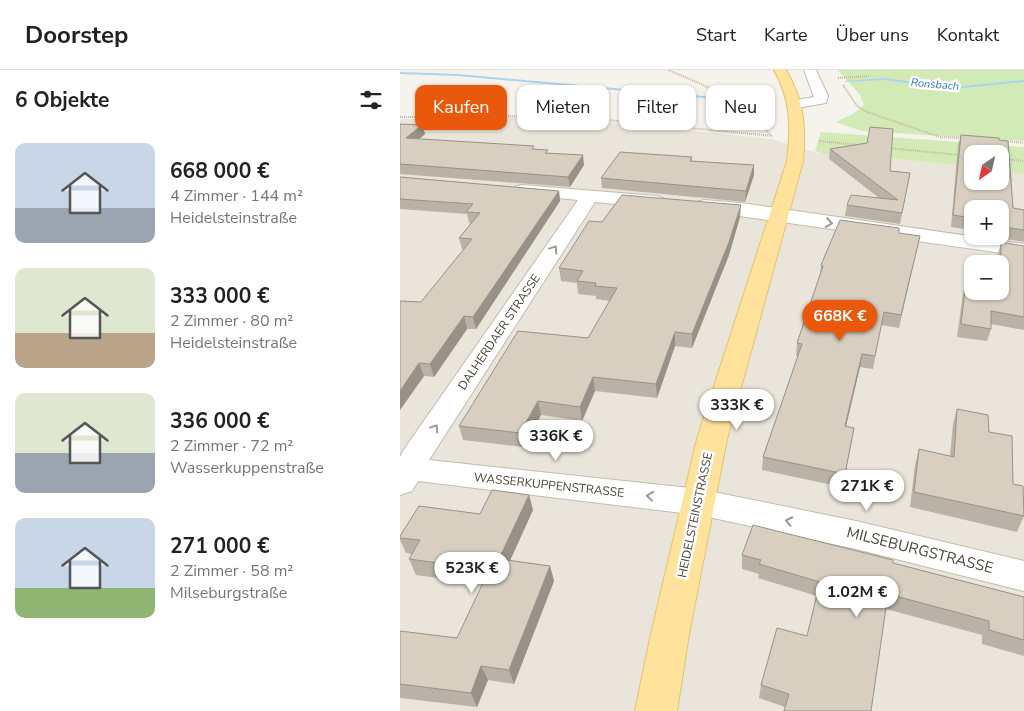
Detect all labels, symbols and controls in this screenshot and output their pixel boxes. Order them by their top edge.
text: Doorstep [25,19,128,51]
text: Start [696,23,736,47]
text: Karte [764,23,808,47]
text: Über uns [836,23,909,47]
text: Kontakt [937,23,999,47]
water label: Ronsbach [910,75,960,94]
chip: Kaufen [415,85,507,130]
chip: Mieten [517,85,609,130]
chip: Filter [619,85,696,130]
chip: Neu [706,85,775,130]
text: 6 Objekte [15,86,109,114]
icon: filters [357,86,385,114]
north arrow [964,145,1009,190]
map controls [964,145,1009,300]
text: 668 000 € [170,157,270,185]
icon: home [55,163,115,223]
text: 4 Zimmer · 144 m² [170,185,303,207]
button: + [964,200,1009,245]
text: Heidelsteinstraße [170,207,297,229]
one-way arrow [824,217,833,227]
one-way arrow [548,246,557,255]
button: − [964,255,1009,300]
street label: DALHERDAER STRASSE [454,271,544,393]
text: 333 000 € [170,282,270,310]
icon: home [55,288,115,348]
pin: 668K € [799,300,881,342]
text: 668K € [813,305,867,327]
text: 2 Zimmer · 80 m² [170,310,293,332]
text: Heidelsteinstraße [170,332,297,354]
pin: 333K € [696,388,778,431]
text: 333K € [710,394,764,416]
text: 336 000 € [170,407,270,435]
icon: home [55,413,115,473]
pin: 336K € [515,420,597,462]
one-way arrow [429,425,438,434]
text: 336K € [529,425,583,447]
text: 2 Zimmer · 72 m² [170,435,293,457]
street label: HEIDELSTEINSTRASSE [674,451,716,579]
text: Wasserkuppenstraße [170,457,324,479]
street label: WASSERKUPPENSTRASSE [473,469,625,501]
pin: 271K € [826,470,908,512]
text: 271K € [840,475,894,497]
one-way arrow [646,491,654,502]
one-way arrow [785,516,794,526]
street label: MILSEBURGSTRASSE [845,522,995,578]
text: 271 000 € [170,532,270,560]
icon: home [55,538,115,598]
pin: 523K € [431,552,513,594]
text: 523K € [445,557,499,579]
text: 2 Zimmer · 58 m² [170,560,293,582]
pin: 1.02M € [811,576,903,618]
text: 1.02M € [827,581,887,603]
text: Milseburgstraße [170,582,287,604]

